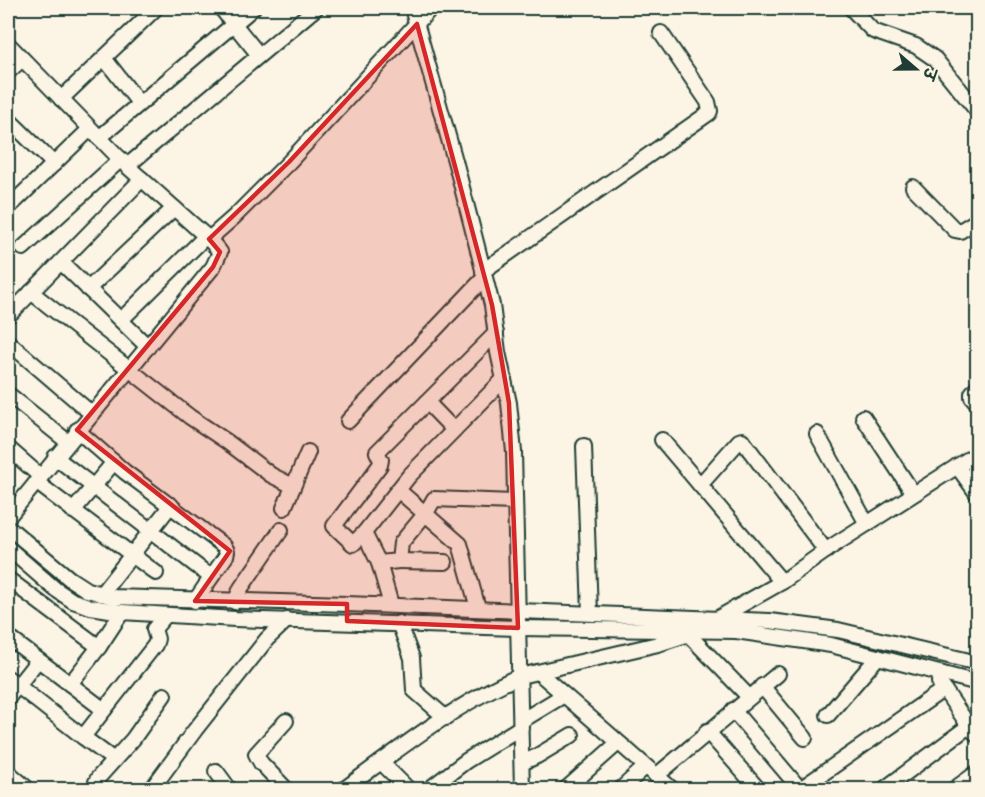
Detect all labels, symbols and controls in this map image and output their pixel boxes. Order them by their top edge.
north arrow [886,39,946,99]
text: उ [917,63,942,84]

